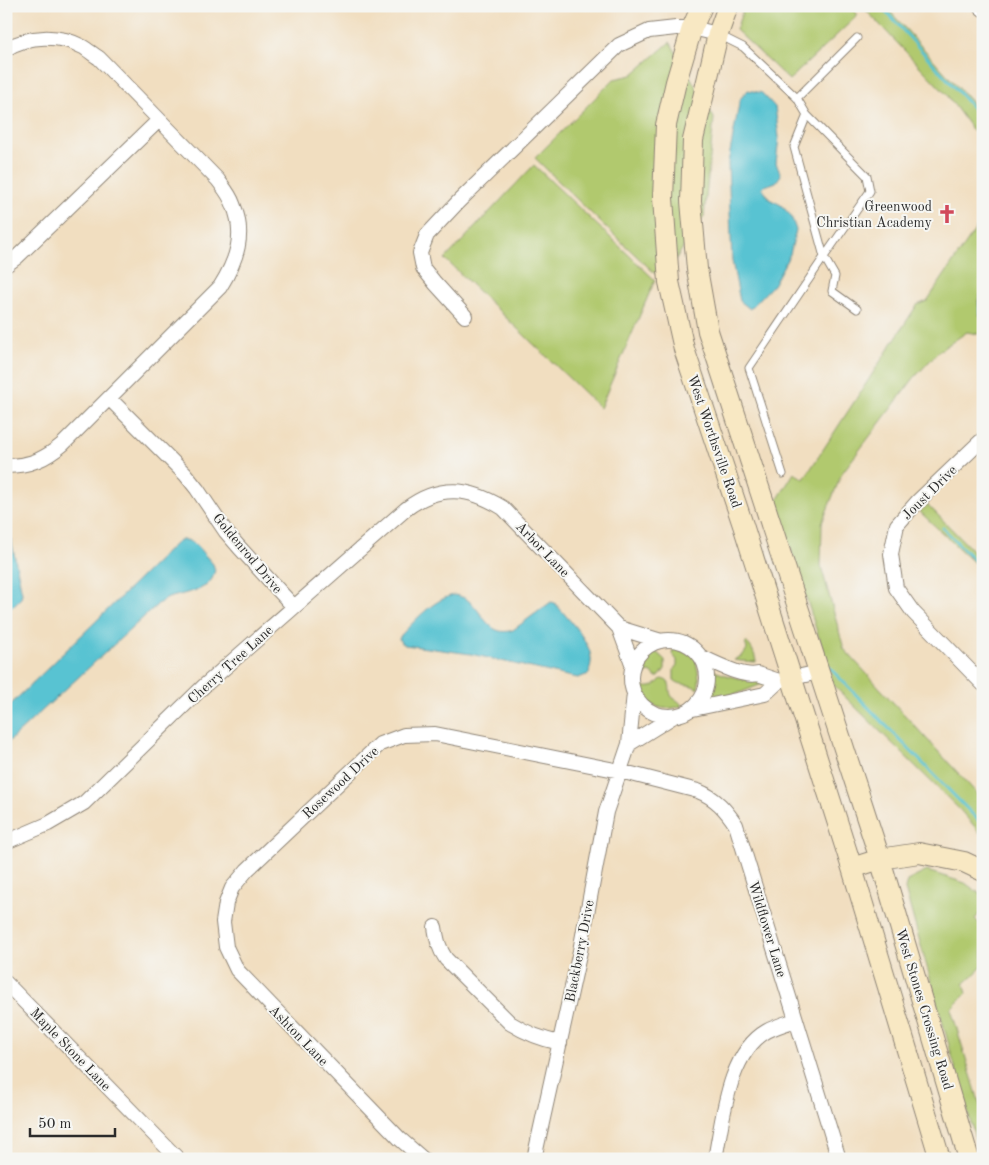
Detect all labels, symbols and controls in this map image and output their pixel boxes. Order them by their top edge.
place label: Greenwood Christian Academy [816,200,933,230]
church icon: Greenwood Christian Academy [936,203,958,225]
street label: West Worthsville Road [685,373,743,510]
street label: Joust Drive [900,463,960,523]
street label: Goldenrod Drive [210,511,285,596]
street label: Arbor Lane [513,519,572,580]
street label: Cherry Tree Lane [185,623,276,706]
street label: Rosewood Drive [300,744,381,821]
street label: Wildflower Lane [746,879,788,979]
street label: Blackberry Drive [563,899,597,1003]
street label: West Stones Crossing Road [893,927,955,1092]
street label: Ashton Lane [266,1003,330,1069]
street label: Maple Stone Lane [27,1006,113,1094]
scale bar [30,1105,115,1137]
text: 50 m [38,1117,72,1132]

